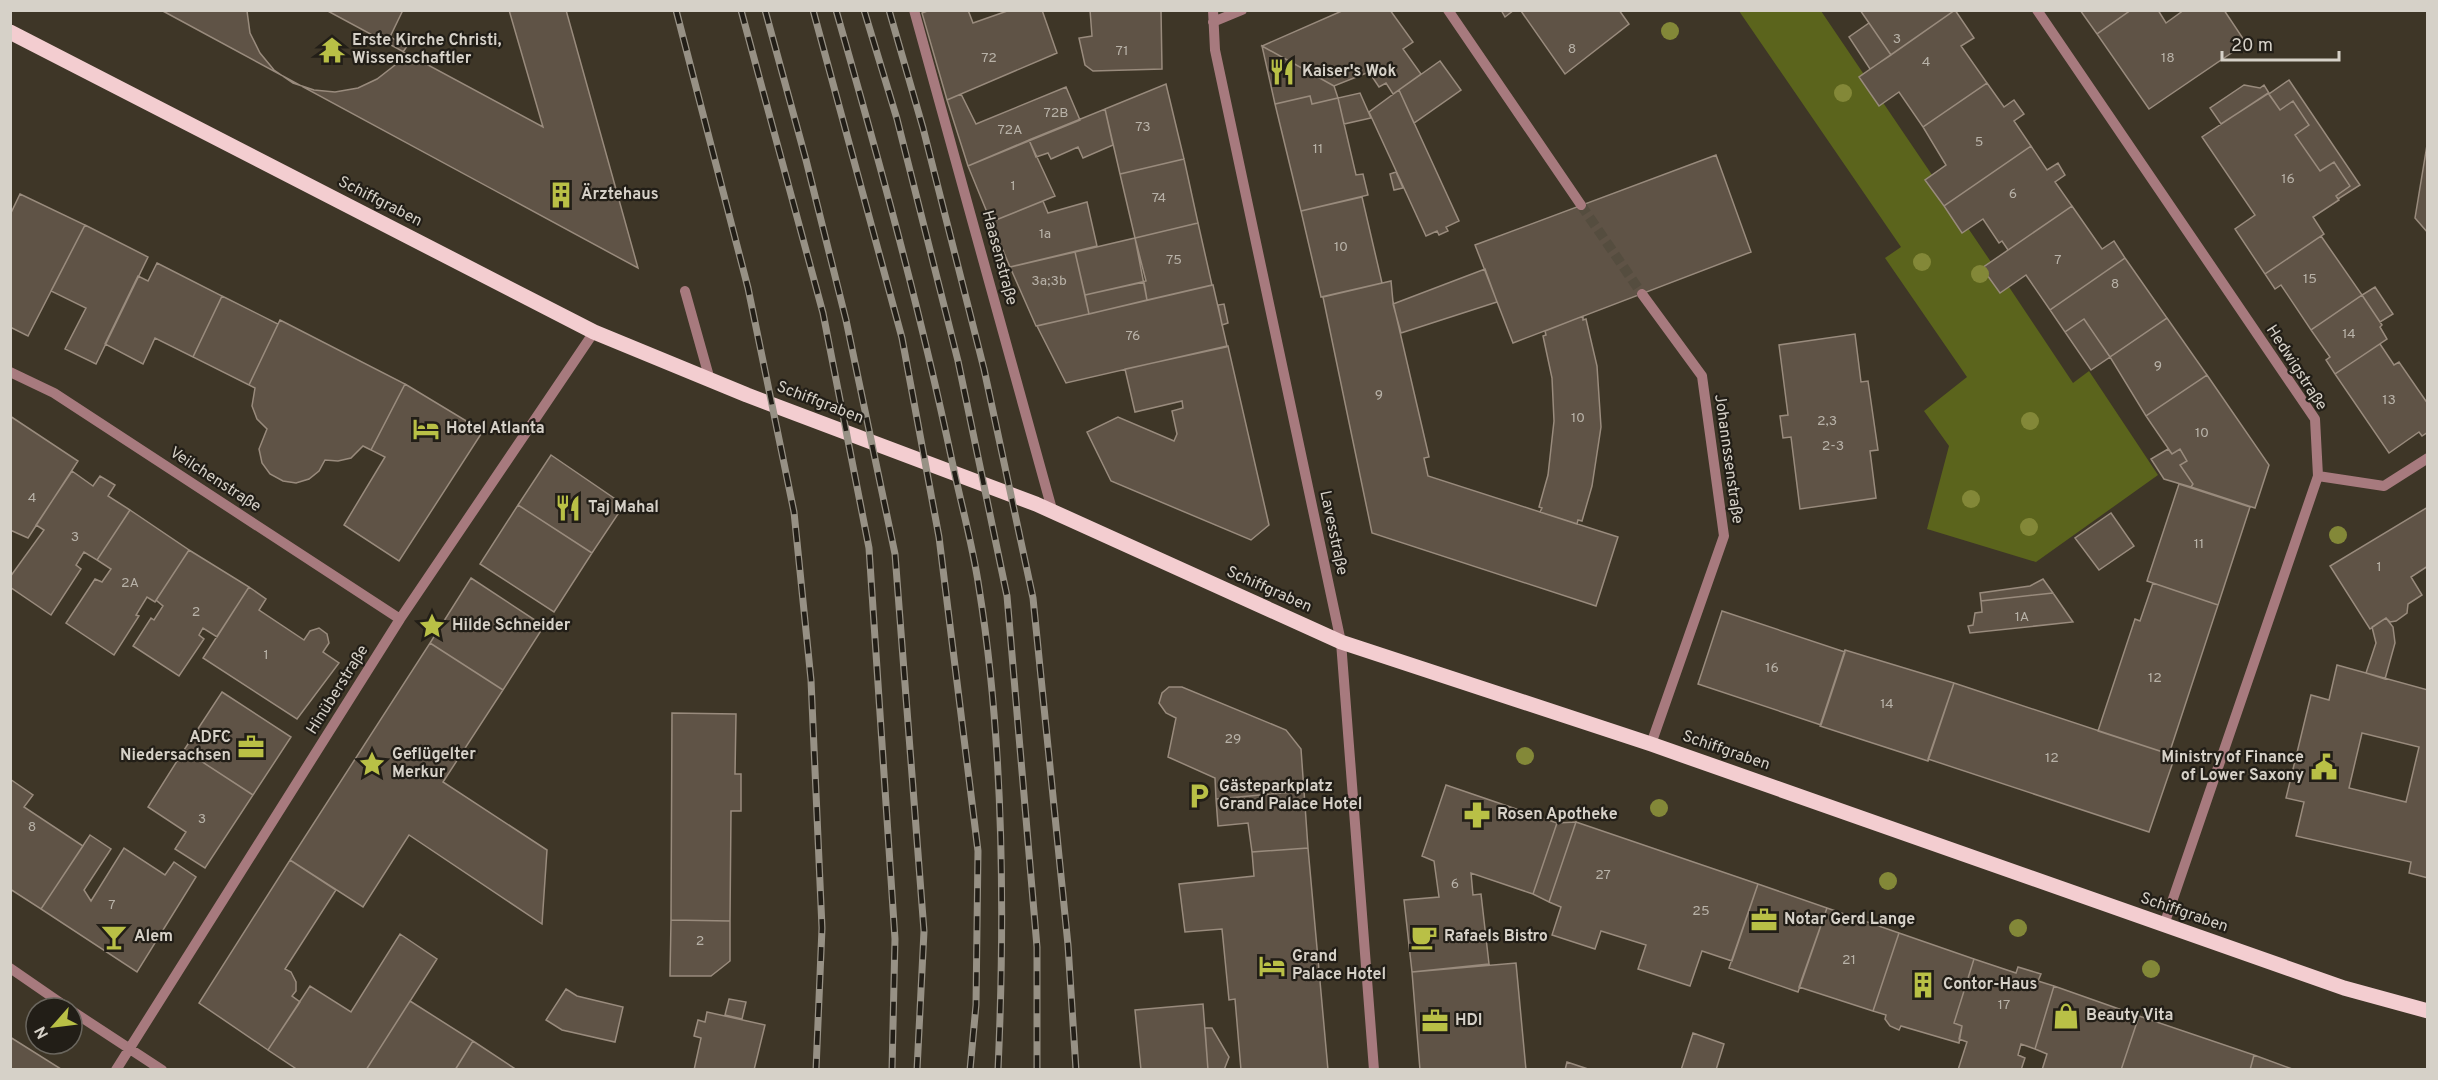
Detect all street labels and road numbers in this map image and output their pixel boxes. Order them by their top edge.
street label: Schiffgraben [335,172,425,232]
street label: Haasenstraße [977,208,1021,308]
street label: Hedwigstraße [2261,321,2331,415]
street label: Schiffgraben [774,377,866,429]
street label: Johannssenstraße [1709,393,1747,525]
street label: Veilchenstraße [165,443,265,517]
street label: Lavesstraße [1314,489,1352,577]
street label: Schiffgraben [1223,562,1315,618]
street label: Hinüberstraße [303,642,373,738]
street label: Schiffgraben [1679,727,1773,775]
street label: Schiffgraben [2137,889,2231,937]

